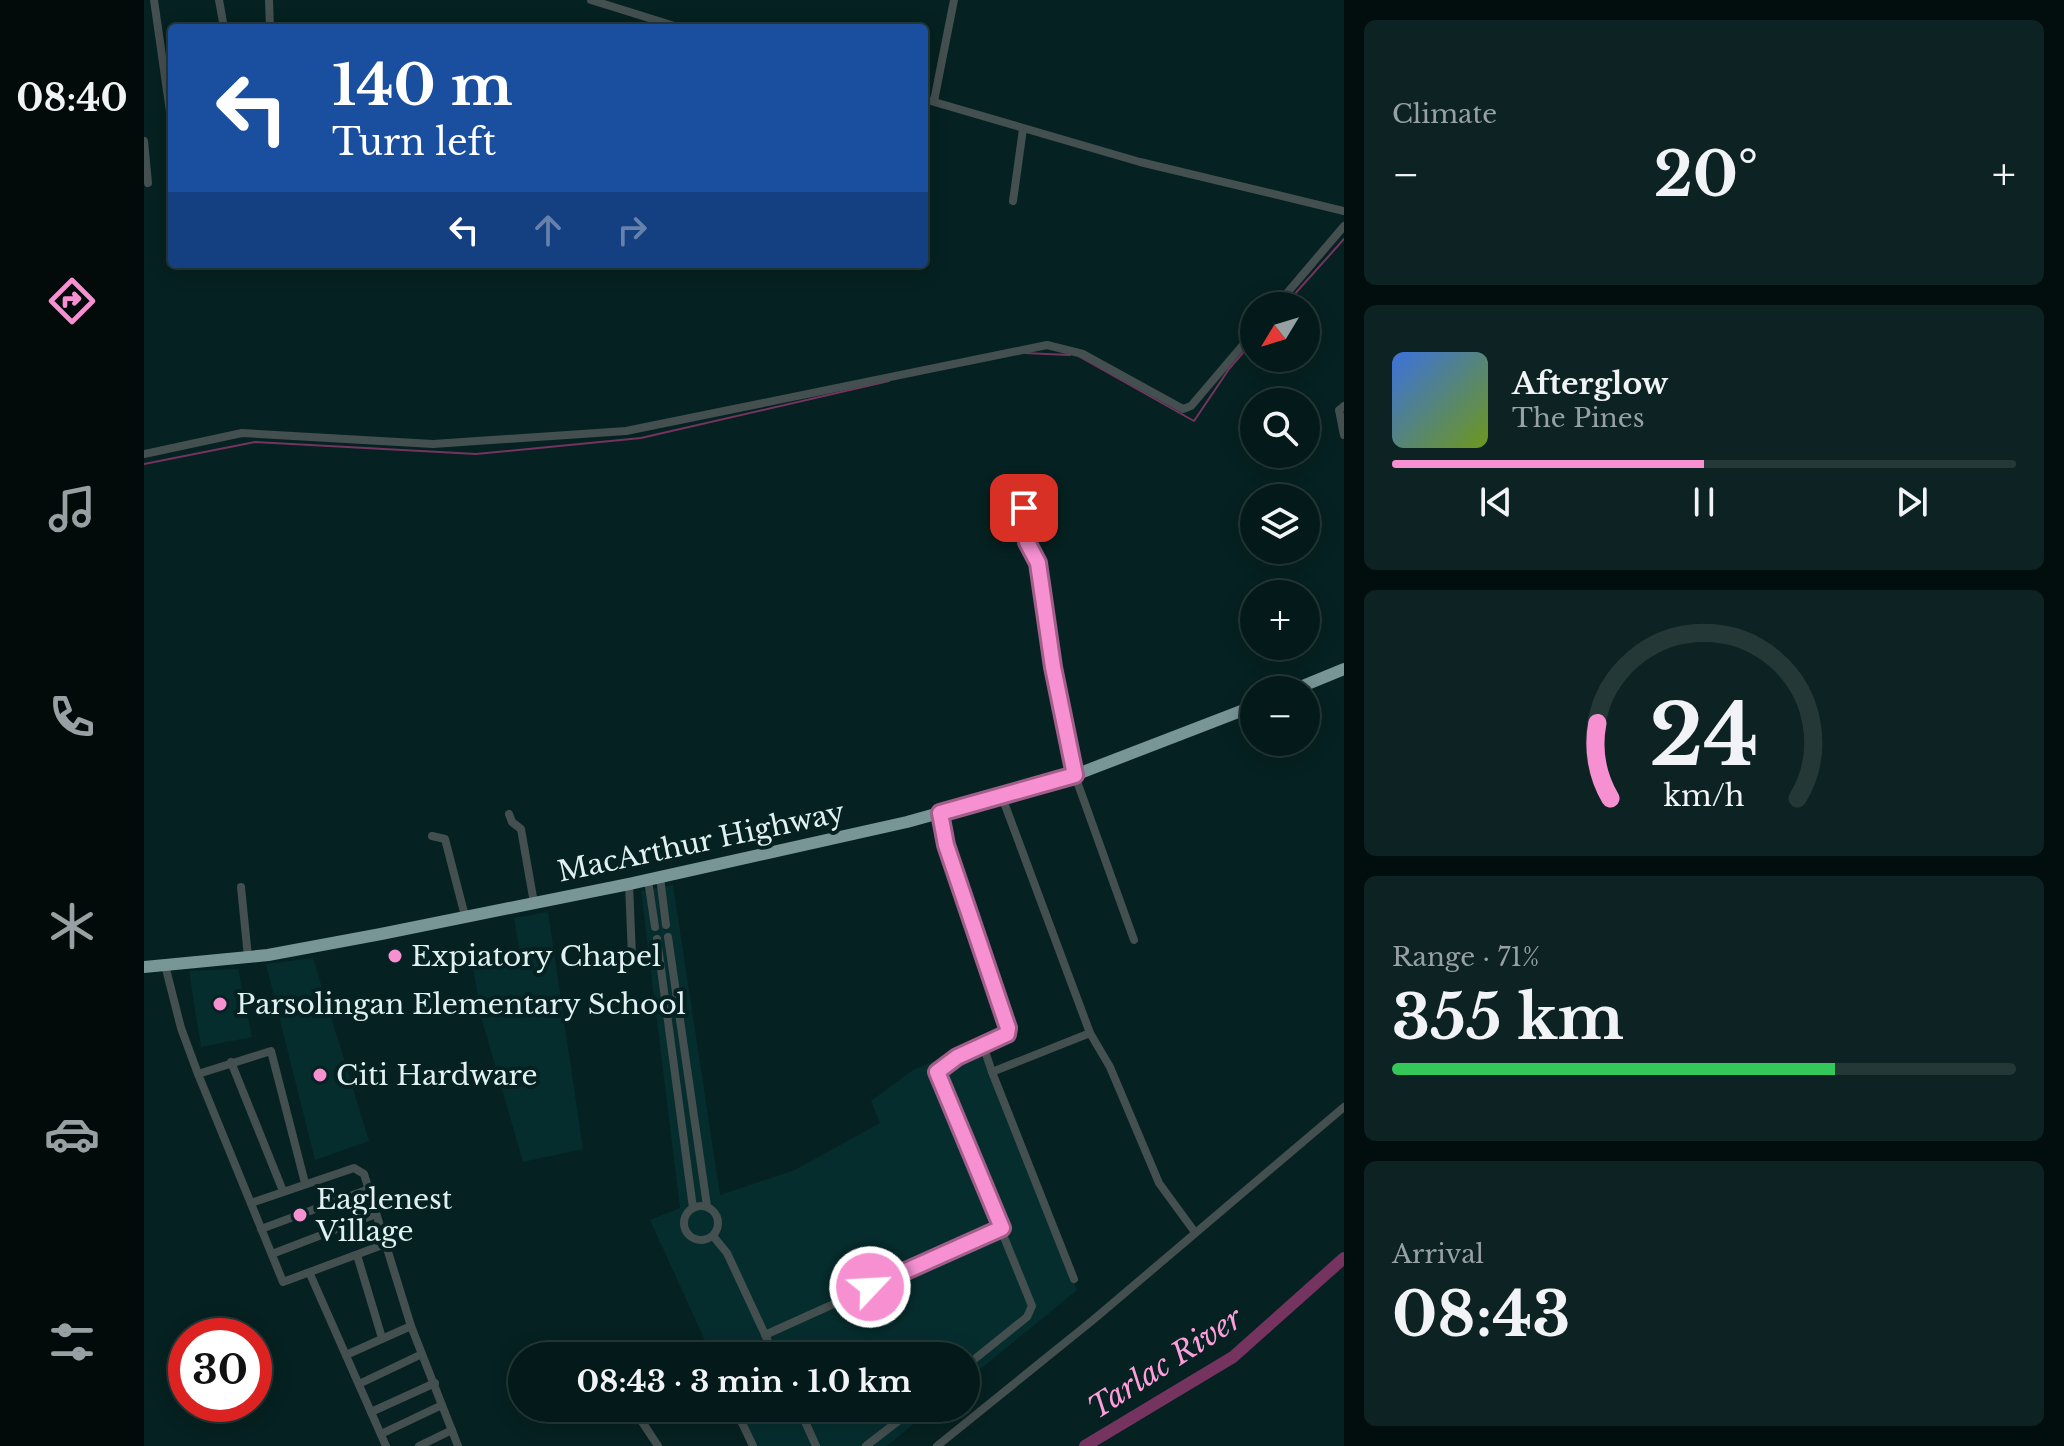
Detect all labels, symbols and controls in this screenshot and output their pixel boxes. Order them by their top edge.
text: 140 m [332,51,513,120]
icon: left [200,56,304,160]
text: 08:40 [16,76,128,121]
text: Climate [1392,98,1497,130]
text: Turn left [332,120,496,165]
text: 20° [1654,138,1758,212]
text: − [1392,147,1420,202]
text: + [1992,147,2016,202]
icon: left [442,208,486,252]
icon: ahead [526,208,570,252]
icon: right [610,208,654,252]
icon: directions [44,273,100,329]
north arrow [1240,292,1320,372]
map controls [1240,292,1320,756]
text: Afterglow [1512,365,1668,402]
button: search [1240,388,1320,468]
text: The Pines [1512,402,1644,434]
pin [990,474,1058,542]
icon: previous [1474,480,1518,524]
icon: pause [1682,480,1726,524]
icon: next [1890,480,1934,524]
icon: music [44,481,100,537]
button: layers [1240,484,1320,564]
icon: arrive [1002,486,1046,530]
button: + [1240,580,1320,660]
button: − [1240,676,1320,756]
text: 24 [1649,684,1759,787]
icon: phone [44,689,100,745]
text: km/h [1663,778,1745,814]
street label: MacArthur Highway [554,794,848,890]
icon: climate [44,898,100,954]
place label: Expiatory Chapel [411,939,661,974]
text: Range · 71% [1392,941,1540,973]
marker: Expiatory Chapel [386,947,404,965]
text: 355 km [1392,981,1624,1055]
place label: Parsolingan Elementary School [236,987,686,1022]
marker: Parsolingan Elementary School [211,995,229,1013]
place label: Citi Hardware [336,1058,538,1093]
marker: Citi Hardware [311,1066,329,1084]
icon: car [44,1106,100,1162]
place label: Eaglenest Village [315,1182,453,1249]
marker: Eaglenest Village [291,1206,309,1224]
text: Arrival [1392,1238,1484,1270]
position arrow [828,1245,912,1329]
text: 08:43 [1392,1278,1571,1352]
water label: Tarlac River [1081,1299,1250,1427]
icon: filters [44,1314,100,1370]
speed limit sign: 30 [168,1318,272,1422]
text: 08:43 · 3 min · 1.0 km [577,1363,911,1400]

